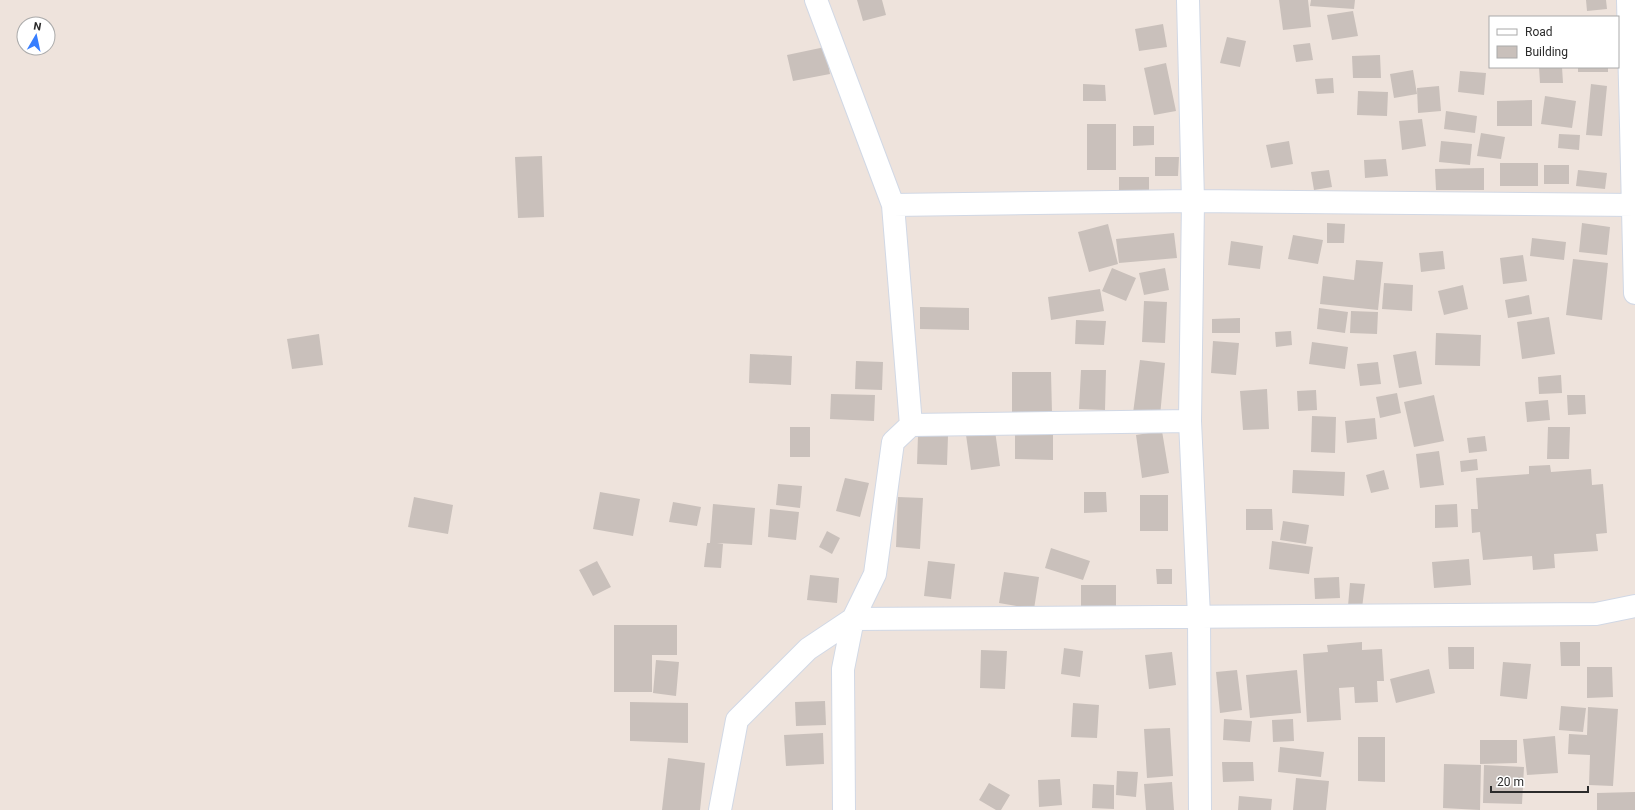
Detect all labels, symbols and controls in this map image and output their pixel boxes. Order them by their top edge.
north arrow [16,16,56,56]
legend [1489,16,1619,68]
text: N [33,20,43,34]
text: Road [1525,25,1553,39]
text: Building [1525,45,1568,59]
scale bar [1491,768,1588,794]
text: 20 m [1497,775,1524,789]

